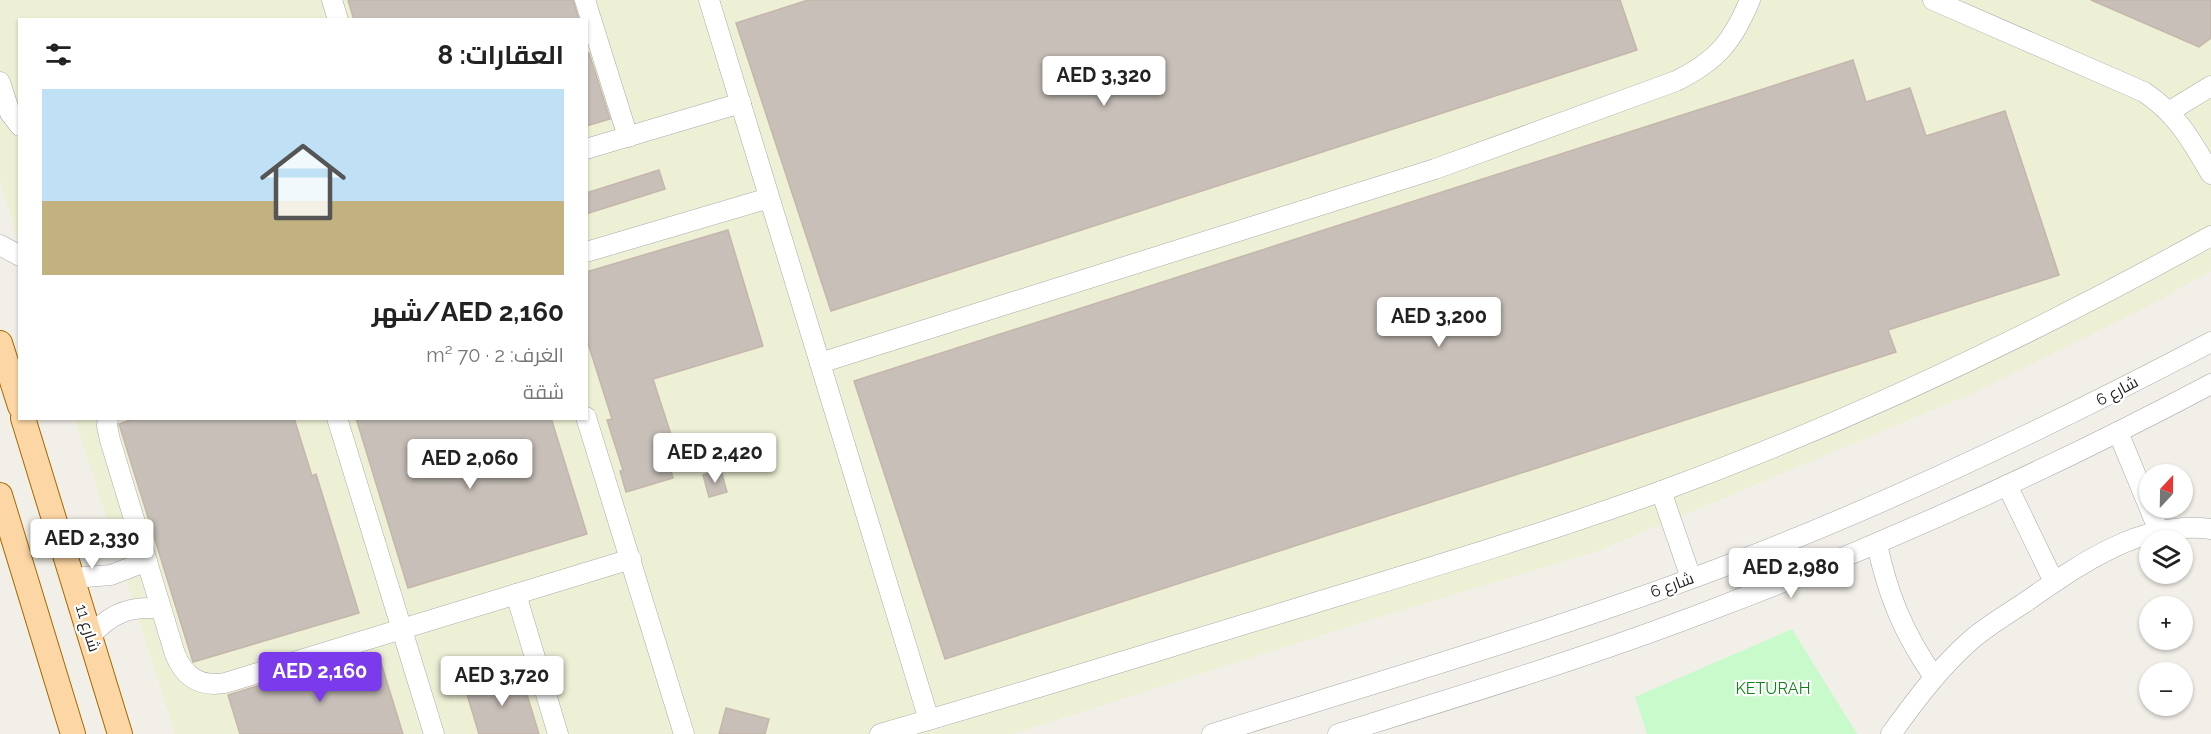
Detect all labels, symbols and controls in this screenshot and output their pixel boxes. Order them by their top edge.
icon: filters [42,38,75,71]
text: العقارات: 8 [437,40,564,70]
pin: AED 3,320 [1035,56,1173,107]
text: AED 3,320 [1056,63,1152,87]
icon: home [249,128,357,236]
text: AED 2,160/شهر [372,297,564,327]
pin: AED 3,200 [1370,297,1508,348]
text: AED 3,200 [1391,304,1487,328]
text: الغرف: 2 · 70 m² [426,343,564,367]
street label: شارع 6 [2093,372,2142,412]
text: شقة [523,380,564,404]
pin: AED 2,420 [646,433,784,484]
pin: AED 2,060 [401,439,539,490]
text: AED 2,420 [667,440,763,464]
text: AED 2,060 [421,446,519,470]
north arrow [2139,464,2193,518]
map controls [2139,464,2193,716]
pin: AED 2,330 [23,519,161,570]
text: AED 2,330 [44,526,140,550]
button: layers [2139,530,2193,584]
pin: AED 2,980 [1722,548,1860,599]
text: AED 2,980 [1743,555,1839,579]
street label: شارع 6 [1648,568,1697,603]
button: + [2139,596,2193,650]
street label: شارع 11 [70,602,104,655]
pin: AED 2,160 [251,652,389,703]
pin: AED 3,720 [433,656,571,707]
text: AED 2,160 [273,659,367,683]
button: − [2139,662,2193,716]
text: AED 3,720 [455,663,549,687]
park label: KETURAH [1736,679,1810,698]

